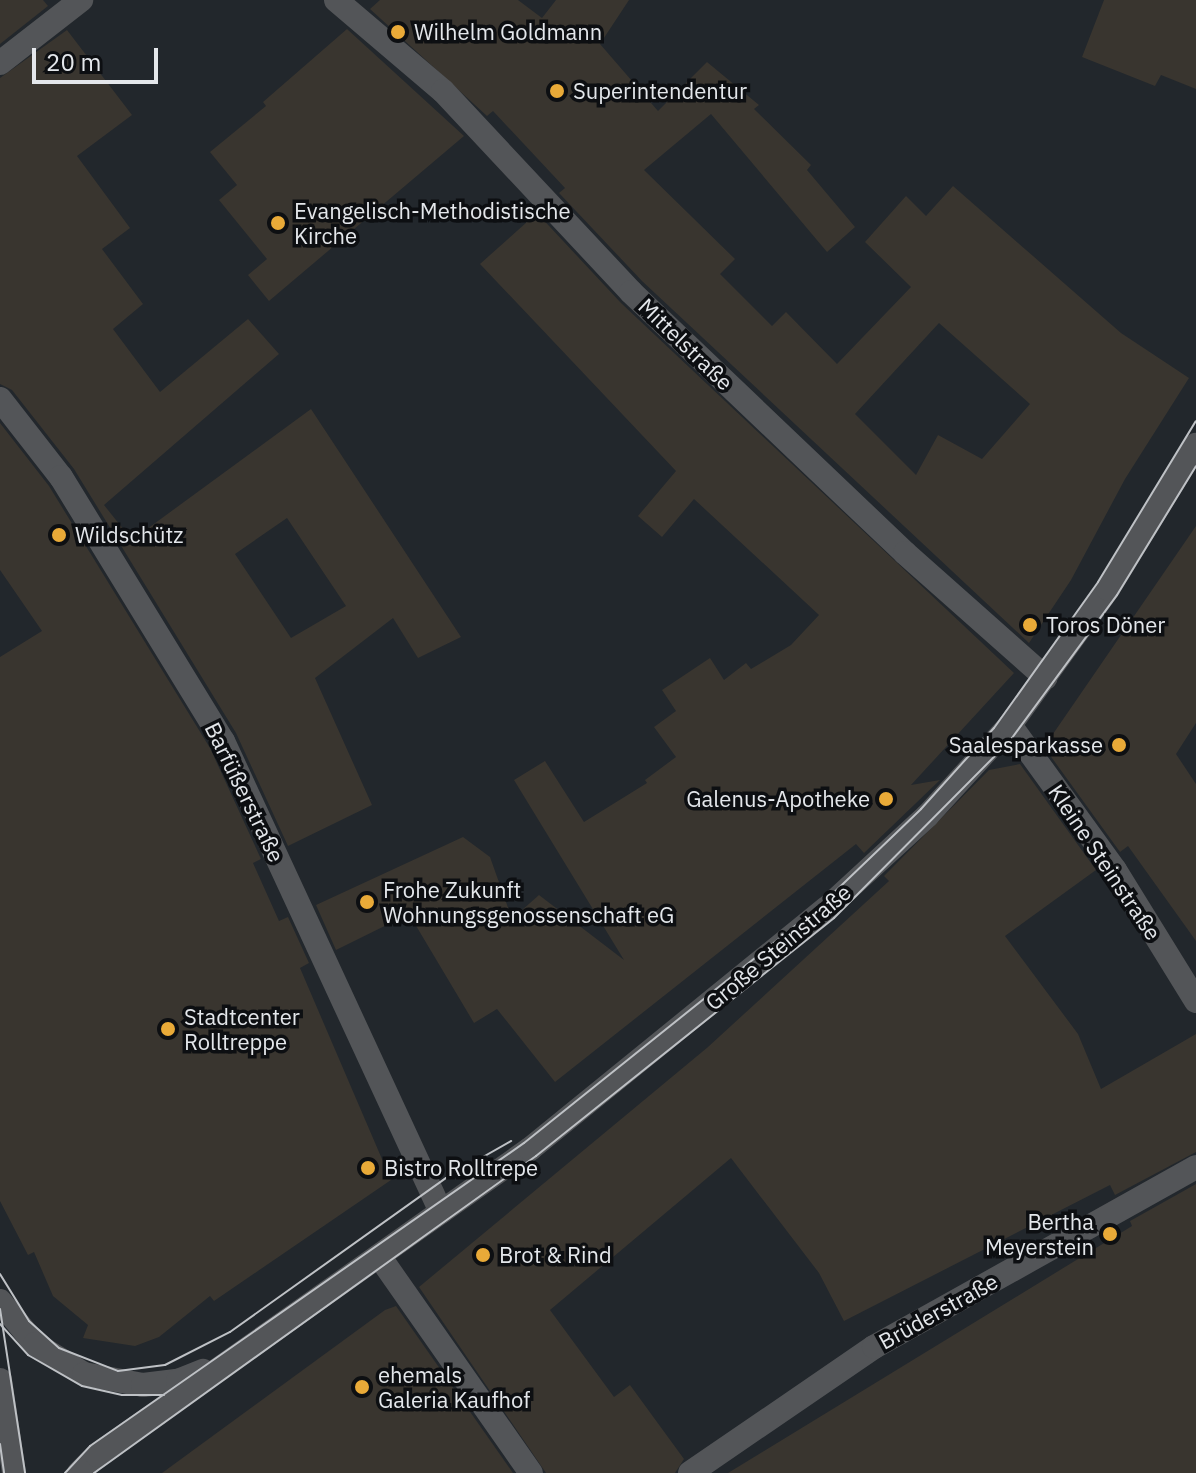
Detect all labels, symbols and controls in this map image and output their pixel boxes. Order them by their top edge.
place label: Wilhelm Goldmann [414,19,602,45]
marker: Wilhelm Goldmann [389,23,407,41]
scale bar [36,32,162,82]
text: 20 m [46,46,101,78]
place label: Superintendentur [573,78,747,104]
marker: Superintendentur [548,82,566,100]
place label: Evangelisch-Methodistische Kirche [294,197,571,248]
marker: Evangelisch-Methodistische Kirche [269,214,287,232]
street label: Mittelstraße [633,293,739,395]
place label: Wildschütz [75,522,184,548]
marker: Wildschütz [50,526,68,544]
place label: Toros Döner [1046,612,1165,638]
marker: Toros Döner [1021,616,1039,634]
street label: Barfüßerstraße [200,718,290,866]
place label: Saalesparkasse [949,732,1103,758]
marker: Saalesparkasse [1110,736,1128,754]
street label: Kleine Steinstraße [1043,779,1167,945]
place label: Galenus-Apotheke [686,786,870,812]
marker: Galenus-Apotheke [877,790,895,808]
place label: Frohe Zukunft Wohnungsgenossenschaft eG [383,876,674,928]
street label: Große Steinstraße [700,879,856,1015]
marker: Frohe Zukunft Wohnungsgenossenschaft eG [358,893,376,911]
place label: Stadtcenter Rolltreppe [184,1003,300,1054]
marker: Stadtcenter Rolltreppe [159,1020,177,1038]
place label: Bistro Rolltrepe [384,1155,538,1181]
marker: Bistro Rolltrepe [359,1159,377,1177]
place label: Bertha Meyerstein [985,1208,1094,1260]
marker: Bertha Meyerstein [1101,1225,1119,1243]
place label: Brot & Rind [499,1242,612,1268]
marker: Brot & Rind [474,1246,492,1264]
street label: Brüderstraße [874,1267,1002,1355]
place label: ehemals Galeria Kaufhof [378,1361,530,1412]
marker: ehemals Galeria Kaufhof [353,1378,371,1396]

